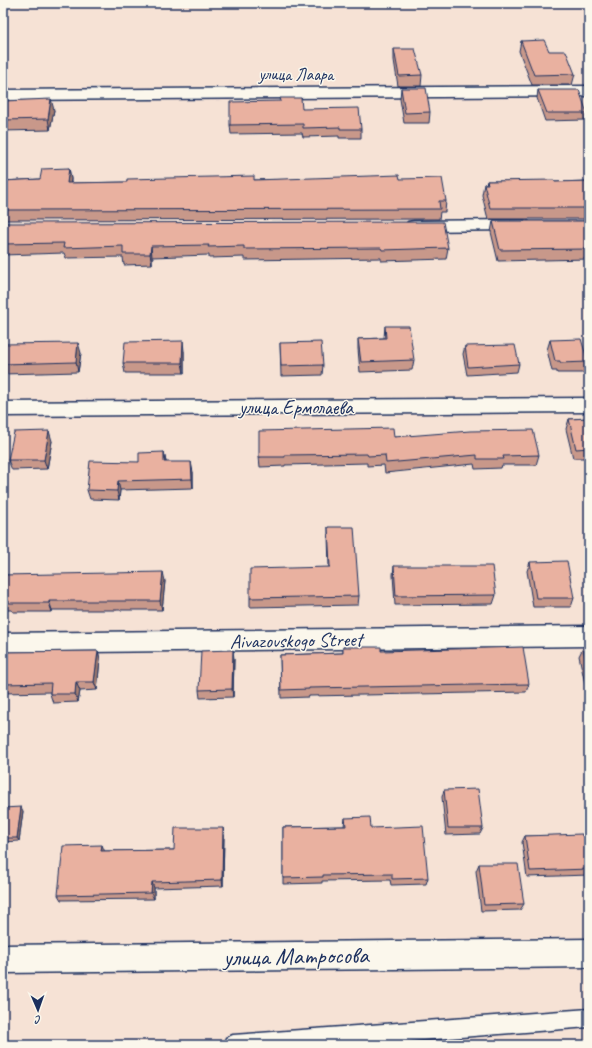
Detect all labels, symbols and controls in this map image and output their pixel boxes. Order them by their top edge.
street label: улица Лаара [258,64,335,85]
street label: улица Ермолаева [238,395,354,420]
street label: Aivazovskogo Street [230,627,366,654]
street label: улица Матросова [221,940,370,972]
north arrow [18,990,58,1030]
text: С [34,1013,41,1027]

